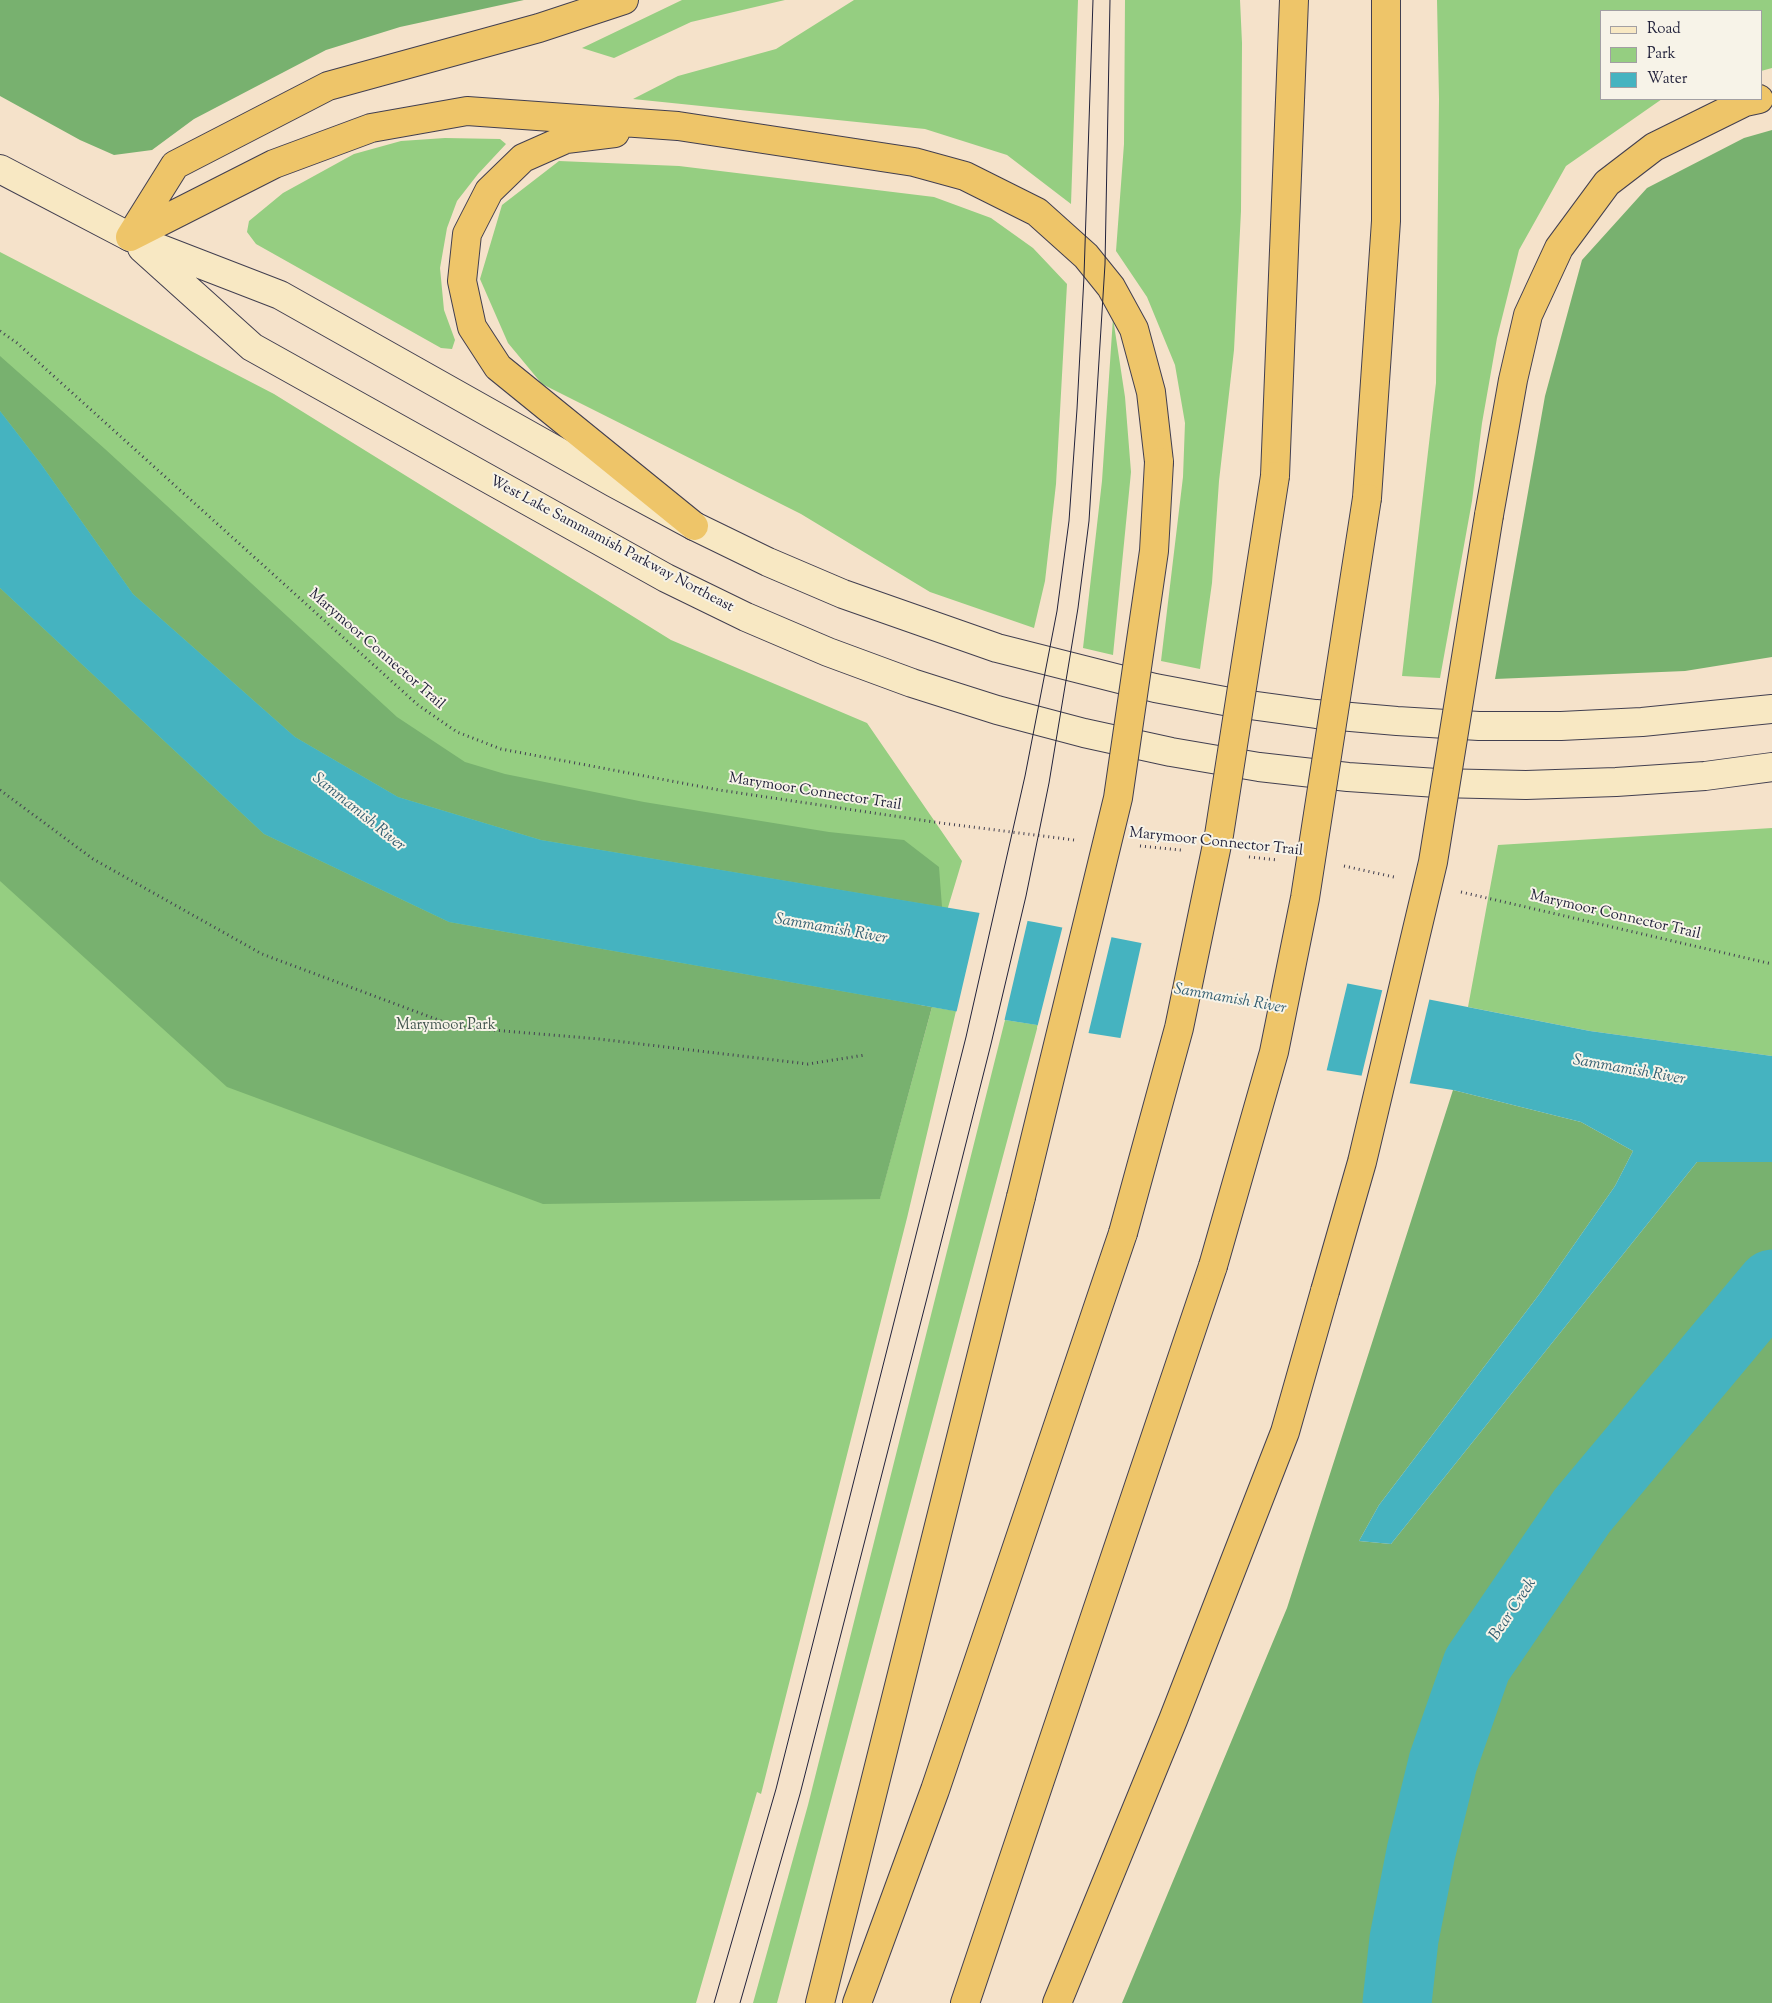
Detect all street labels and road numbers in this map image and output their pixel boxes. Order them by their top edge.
street label: West Lake Sammamish Parkway Northeast [486,473,736,617]
street label: Marymoor Connector Trail [304,586,448,714]
street label: Marymoor Connector Trail [727,770,903,816]
street label: Marymoor Connector Trail [1128,825,1304,861]
street label: Marymoor Connector Trail [1528,888,1702,944]

